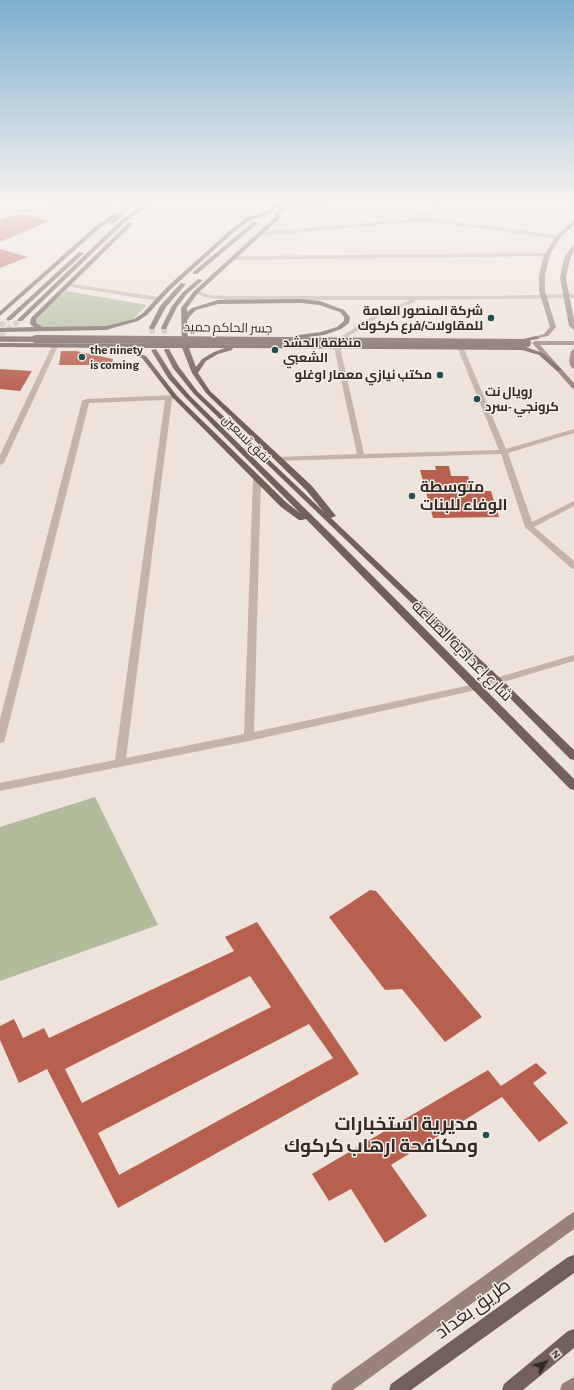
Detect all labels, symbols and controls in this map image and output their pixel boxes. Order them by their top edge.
place label: شركة المنصور العامة للمقاولات/فرع كركوك [358,303,483,334]
marker: شركة المنصور العامة للمقاولات/فرع كركوك [486,313,496,323]
street label: جسر الحاكم حميد [184,319,272,337]
place label: منظمة الحشد الشعبي [283,335,361,366]
place label: the ninety is coming [90,342,143,373]
marker: منظمة الحشد الشعبي [270,345,280,355]
marker: the ninety is coming [77,352,87,362]
place label: مكتب نيازي معمار اوغلو [294,367,432,383]
marker: مكتب نيازي معمار اوغلو [435,370,445,380]
place label: رويال نت كرونجي -سرد [485,384,559,415]
marker: رويال نت كرونجي -سرد [472,394,482,404]
street label: نفق تسعين [219,412,273,466]
place label: متوسطة الوفاء للبنات [420,477,508,515]
marker: متوسطة الوفاء للبنات [407,491,417,501]
street label: شارع إعدادية الصناعة [408,597,516,705]
place label: مديرية استخبارات ومكافحة ارهاب كركوك [284,1113,478,1157]
marker: مديرية استخبارات ومكافحة ارهاب كركوك [481,1130,491,1140]
street label: طريق بغداد [431,1274,515,1344]
north arrow [526,1342,566,1382]
text: N [549,1348,563,1361]

